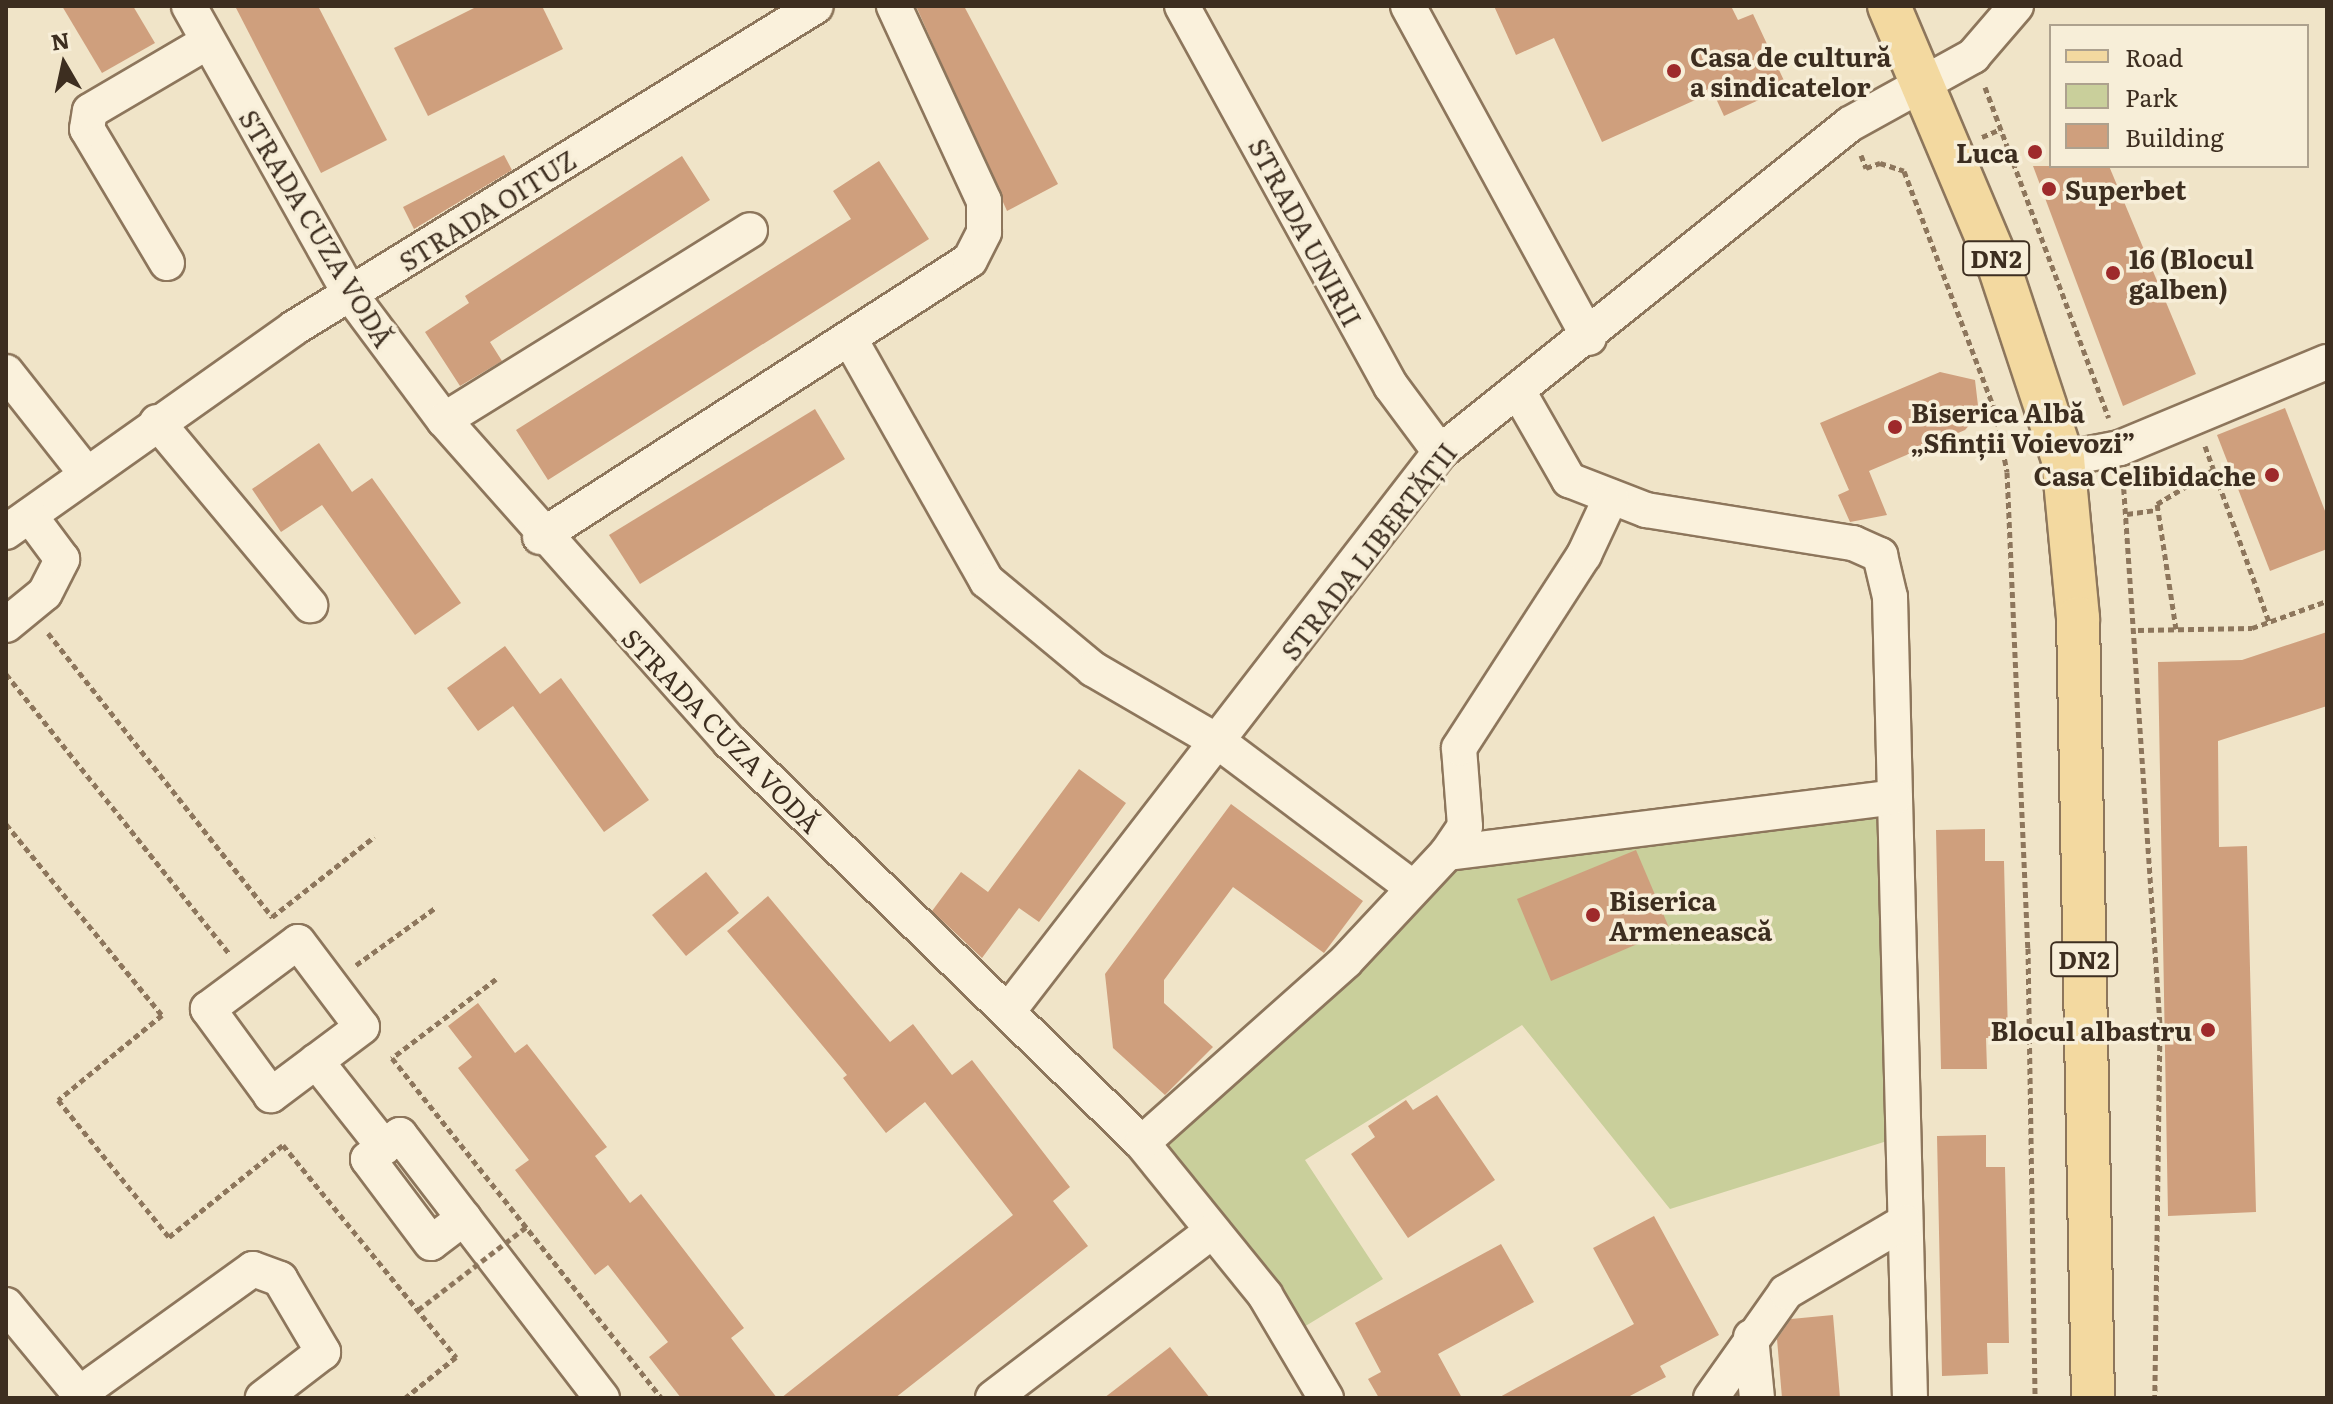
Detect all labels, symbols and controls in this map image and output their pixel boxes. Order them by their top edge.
text: N [48,22,72,58]
north arrow [24,24,104,104]
legend [2049,24,2309,168]
text: Road [2125,39,2183,74]
place label: Casa de cultură a sindicatelor [1690,40,1892,102]
marker: Casa de cultură a sindicatelor [1665,62,1683,80]
text: Park [2125,79,2178,114]
street label: STRADA CUZA VODĂ [234,104,400,352]
text: Building [2125,119,2224,154]
street label: STRADA UNIRII [1243,133,1369,331]
place label: Luca [1956,136,2019,168]
street label: STRADA OITUZ [393,143,581,277]
marker: Luca [2026,143,2044,161]
place label: Superbet [2065,173,2186,205]
marker: Superbet [2040,180,2058,198]
road number: DN2 [1962,238,2030,278]
place label: 16 (Blocul galben) [2129,242,2254,304]
marker: 16 (Blocul galben) [2104,264,2122,282]
place label: Biserica Albă „Sfinții Voievozi” [1911,396,2135,458]
marker: Biserica Albă „Sfinții Voievozi” [1886,418,1904,436]
street label: STRADA LIBERTĂȚII [1274,436,1462,666]
place label: Casa Celibidache [2034,459,2256,491]
marker: Casa Celibidache [2263,466,2281,484]
street label: STRADA CUZA VODĂ [617,622,827,838]
place label: Biserica Armenească [1609,884,1772,946]
marker: Biserica Armenească [1584,906,1602,924]
road number: DN2 [2050,939,2118,979]
place label: Blocul albastru [1991,1014,2192,1046]
marker: Blocul albastru [2199,1021,2217,1039]

